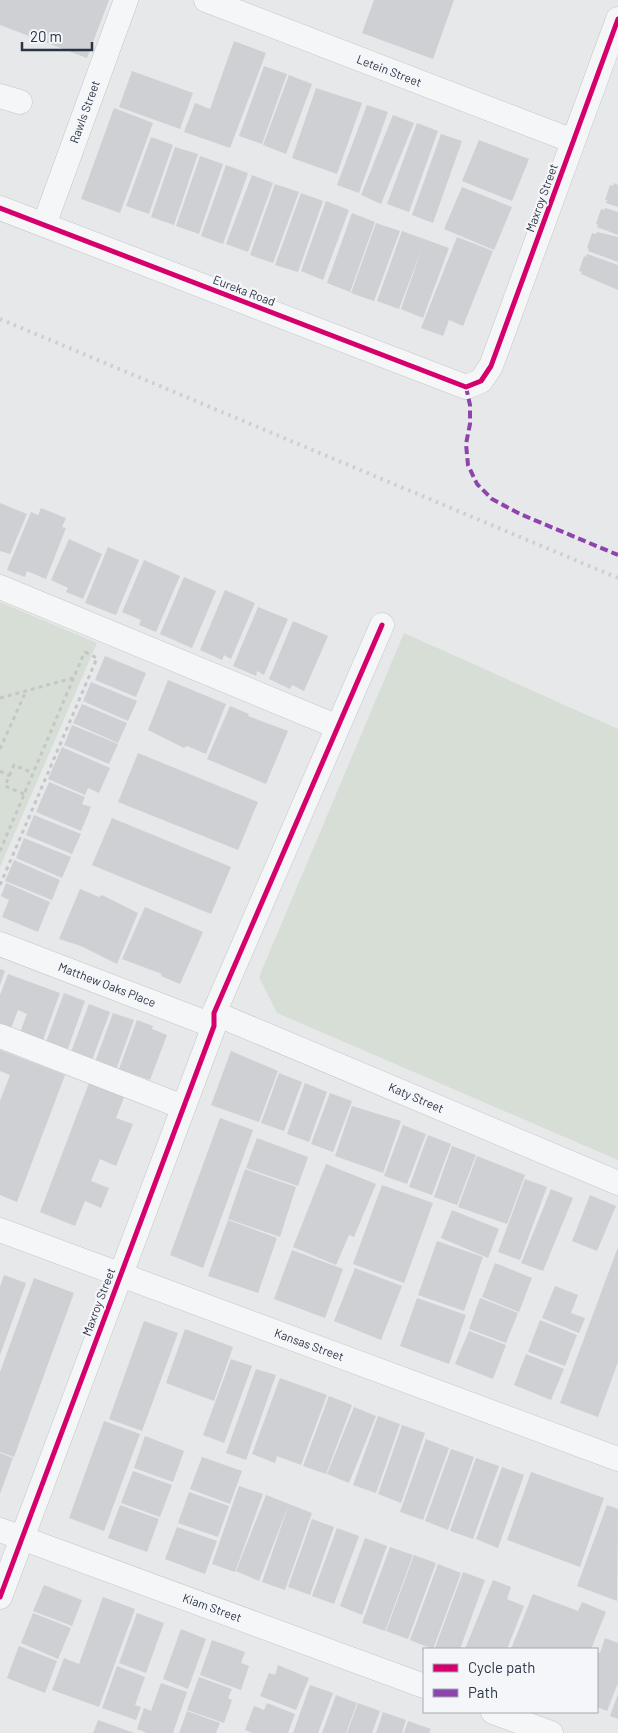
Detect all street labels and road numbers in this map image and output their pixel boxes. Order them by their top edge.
street label: Letein Street [355,51,424,89]
street label: Rawls Street [66,78,102,145]
street label: Maxroy Street [522,162,560,234]
street label: Eureka Road [211,272,277,308]
street label: Matthew Oaks Place [57,959,158,1009]
street label: Katy Street [387,1079,446,1115]
street label: Maxroy Street [79,1266,117,1338]
street label: Kansas Street [273,1325,346,1363]
street label: Kiam Street [181,1590,244,1624]

